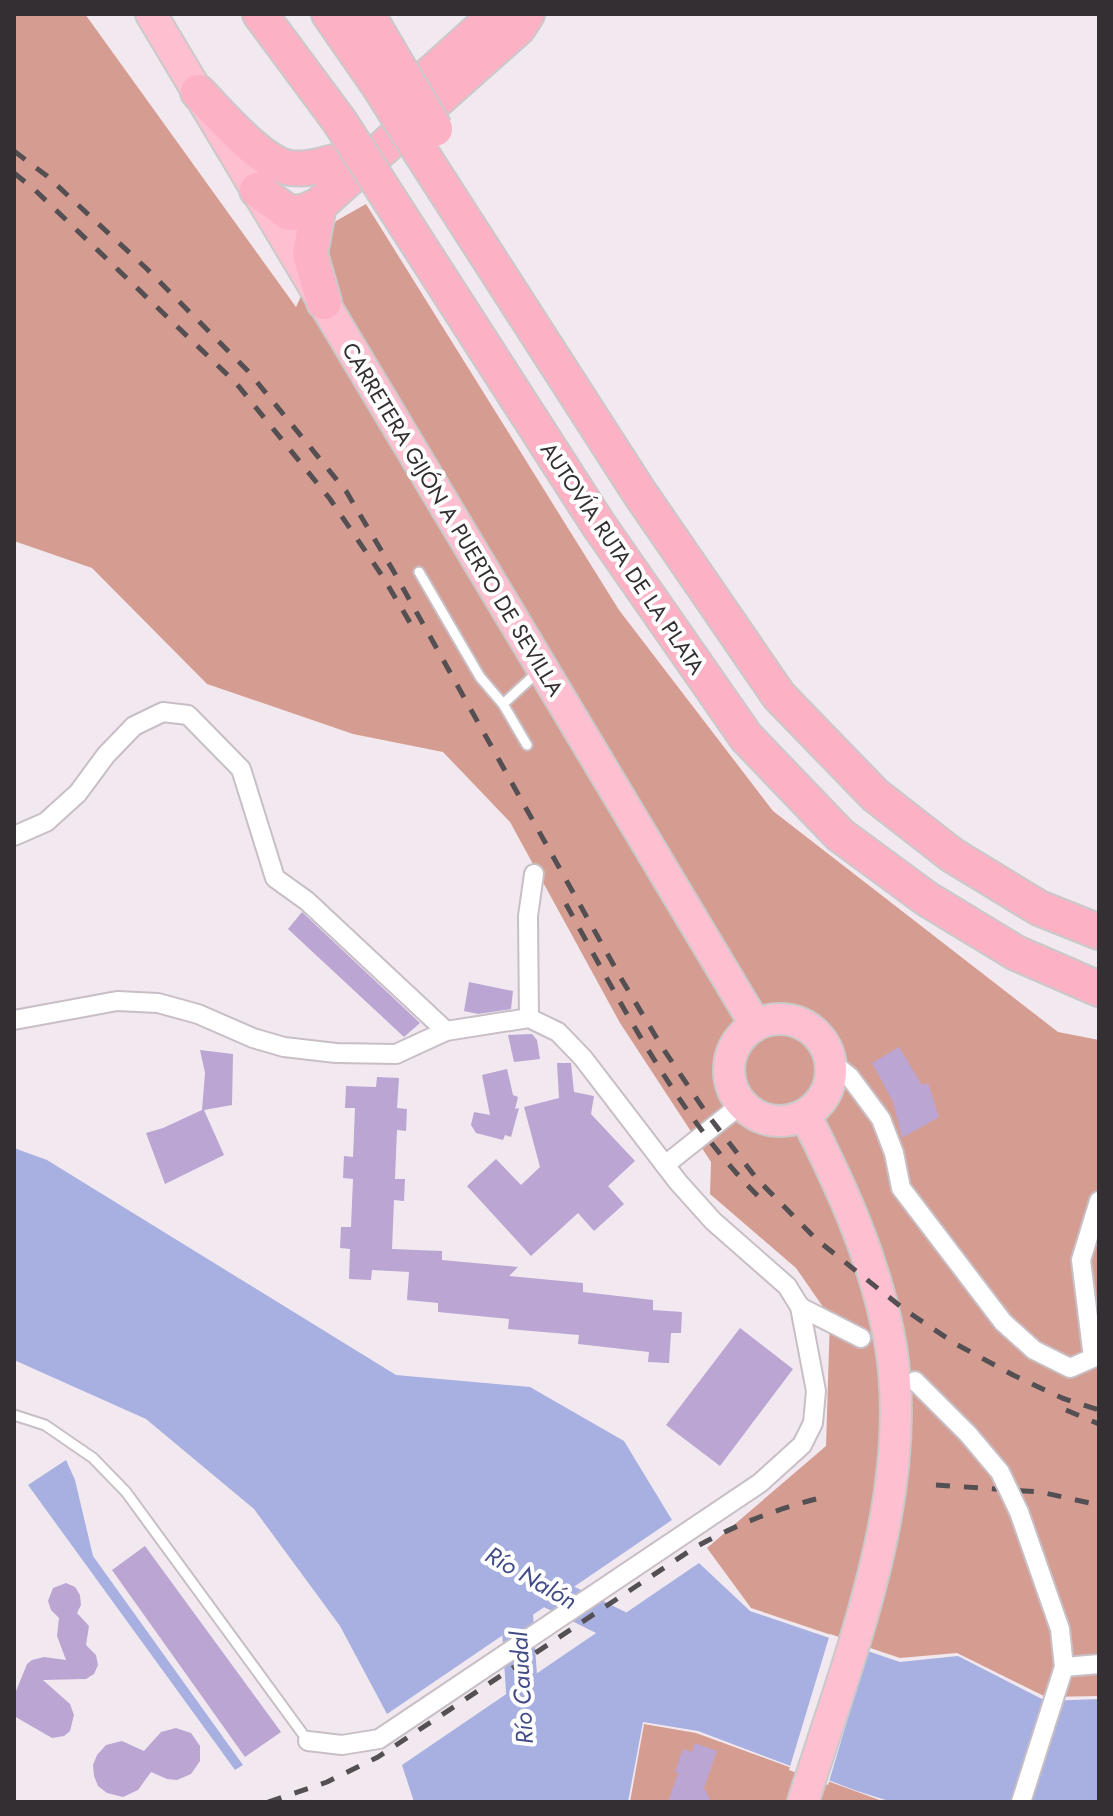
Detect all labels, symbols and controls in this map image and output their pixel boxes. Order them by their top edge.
street label: CARRETERA GIJÓN A PUERTO DE SEVILLA [334,336,572,702]
street label: AUTOVÍA RUTA DE LA PLATA [533,436,713,681]
water label: Río Nalón [479,1537,584,1618]
water label: Río Caudal [501,1629,542,1745]

